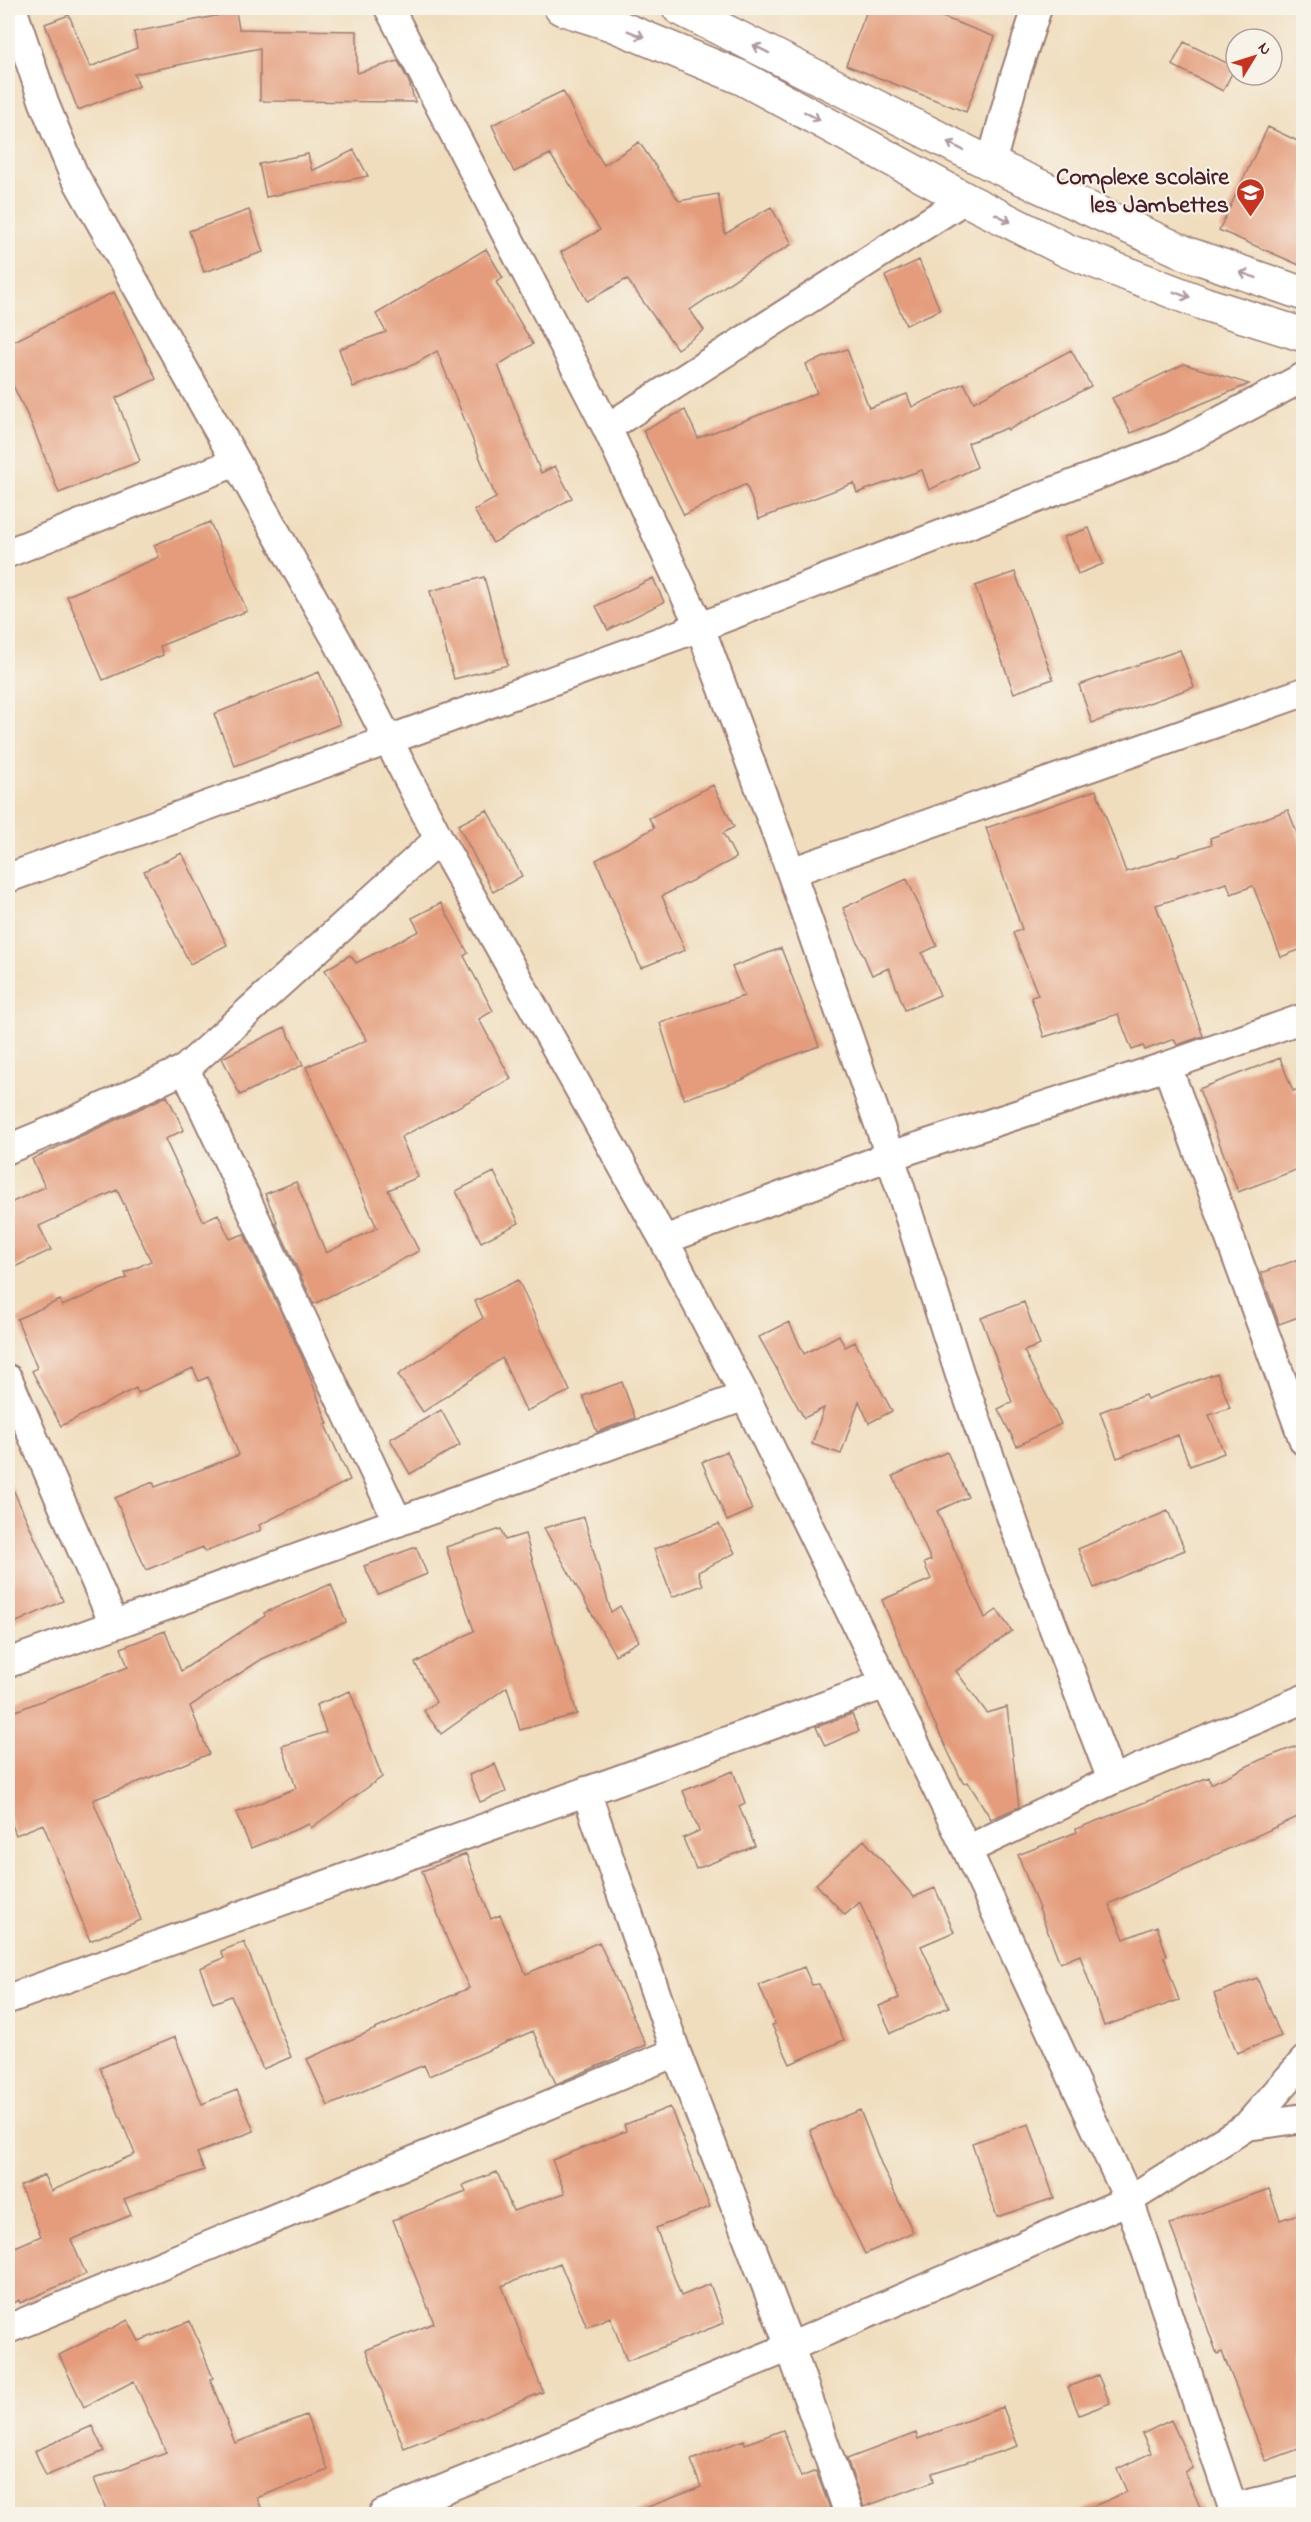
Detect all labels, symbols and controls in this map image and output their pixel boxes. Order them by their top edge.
north arrow [1224,27,1284,87]
one-way arrow [626,29,645,40]
text: N [1251,37,1277,61]
one-way arrow [753,43,771,54]
one-way arrow [803,111,821,122]
one-way arrow [946,139,964,151]
place label: Complexe scolaire les Jambettes [1056,161,1230,224]
school or university icon: Complexe scolaire les Jambettes [1234,176,1266,218]
one-way arrow [993,213,1011,224]
one-way arrow [1239,268,1258,279]
one-way arrow [1172,290,1190,301]

